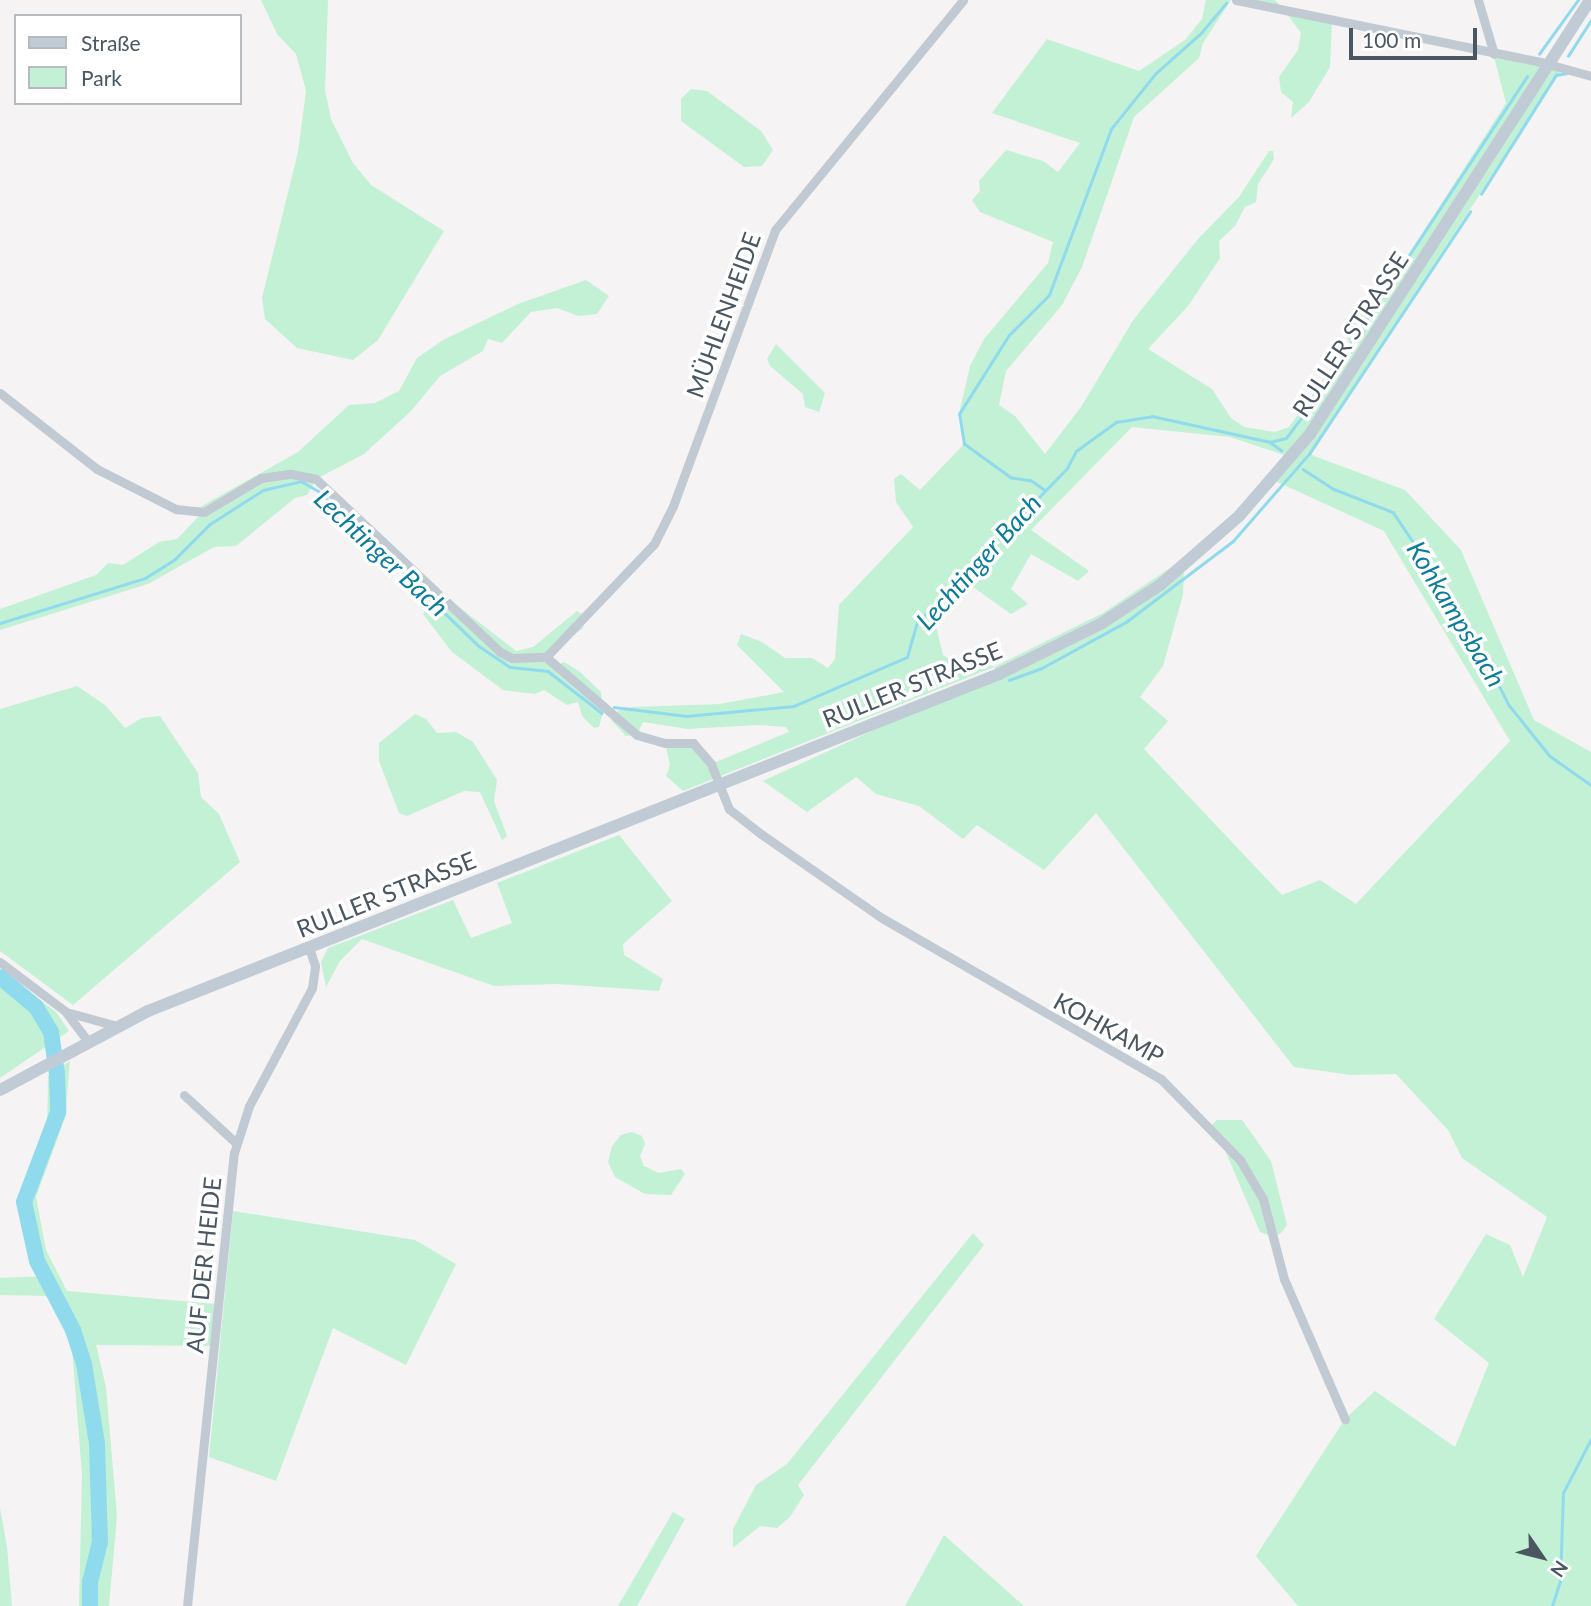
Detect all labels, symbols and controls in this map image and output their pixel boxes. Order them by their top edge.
legend [14,14,242,105]
scale bar [1353,14,1481,58]
text: 100 m [1362,27,1421,52]
text: Straße [81,30,141,55]
text: Park [81,65,122,90]
street label: MÜHLENHEIDE [680,228,766,402]
street label: RULLER STRASSE [1286,246,1414,422]
water label: Lechtinger Bach [307,483,455,623]
water label: Lechtinger Bach [910,488,1048,636]
water label: Kohkampsbach [1400,535,1512,693]
street label: RULLER STRASSE [818,635,1006,733]
street label: RULLER STRASSE [292,845,480,943]
street label: KOHKAMP [1049,986,1169,1070]
street label: AUF DER HEIDE [179,1175,227,1355]
north arrow [1507,1522,1577,1592]
text: N [1546,1557,1573,1582]

